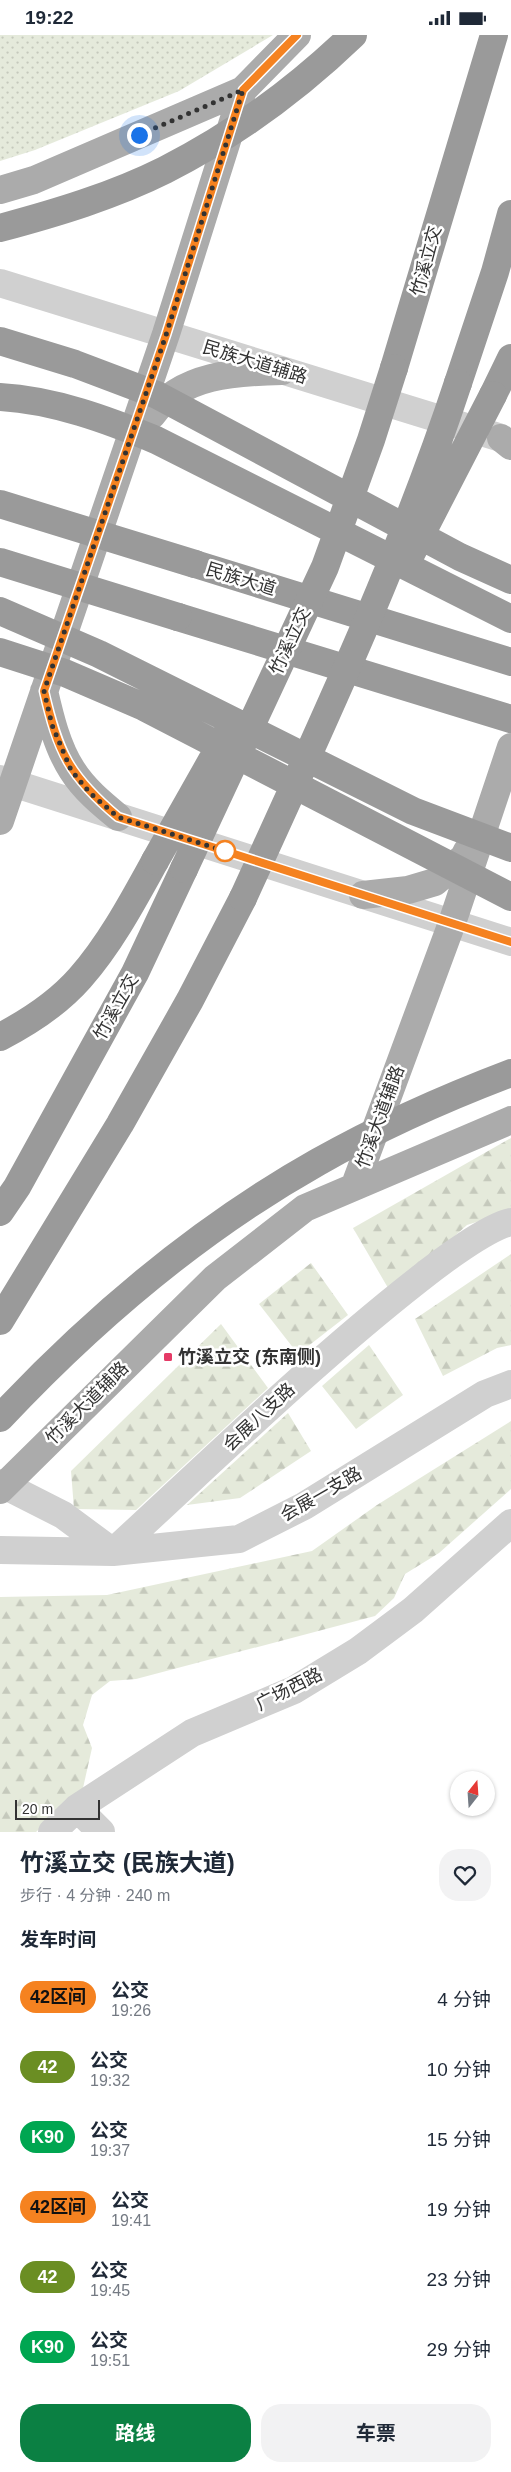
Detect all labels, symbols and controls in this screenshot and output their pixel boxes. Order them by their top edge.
text: 19:22 [25,7,74,28]
your location [127,123,152,148]
street label: 竹溪立交 [407,224,445,298]
street label: 民族大道辅路 [200,337,310,387]
street label: 民族大道 [204,559,278,599]
street label: 竹溪立交 [266,604,314,678]
unlabelled marker [214,840,236,862]
street label: 竹溪立交 [90,971,142,1043]
street label: 竹溪大道辅路 [352,1063,408,1171]
place label: 竹溪立交 (东南侧) [178,1347,321,1367]
marker: 竹溪立交 (东南侧) [162,1351,174,1363]
street label: 竹溪大道辅路 [42,1358,132,1448]
street label: 会展八支路 [219,1379,299,1455]
street label: 会展一支路 [277,1463,365,1525]
street label: 广场西路 [252,1664,326,1714]
north arrow [450,1771,495,1816]
map controls [450,1771,495,1816]
scale bar [15,1797,100,1820]
text: 20 m [22,1801,53,1817]
text: 竹溪立交 (民族大道) [20,1849,235,1876]
button: heart [439,1849,491,1901]
text: 步行 · 4 分钟 · 240 m [20,1887,170,1904]
text: 发车时间 [20,1929,96,1950]
text: 公交 [111,1980,149,2001]
text: 42区间 [30,1987,86,2007]
text: 4 分钟 [437,1989,491,2010]
text: 19:26 [111,2002,151,2019]
text: 公交 [90,2050,128,2071]
text: 42 [37,2057,58,2077]
text: 10 分钟 [427,2059,491,2080]
text: 19:32 [90,2072,130,2089]
text: 公交 [90,2120,128,2141]
text: K90 [31,2127,64,2147]
text: 15 分钟 [427,2129,491,2150]
text: 19:37 [90,2142,130,2159]
text: 公交 [111,2190,149,2211]
text: 42区间 [30,2197,86,2217]
text: 19 分钟 [427,2199,491,2220]
text: 19:41 [111,2212,151,2229]
text: 公交 [90,2260,128,2281]
text: 42 [37,2267,58,2287]
text: 23 分钟 [427,2269,491,2290]
text: 19:45 [90,2282,130,2299]
text: 公交 [90,2330,128,2351]
text: K90 [31,2337,64,2357]
text: 29 分钟 [427,2339,491,2360]
text: 19:51 [90,2352,130,2369]
button: 路线 [20,2404,251,2462]
button: 车票 [261,2404,491,2462]

